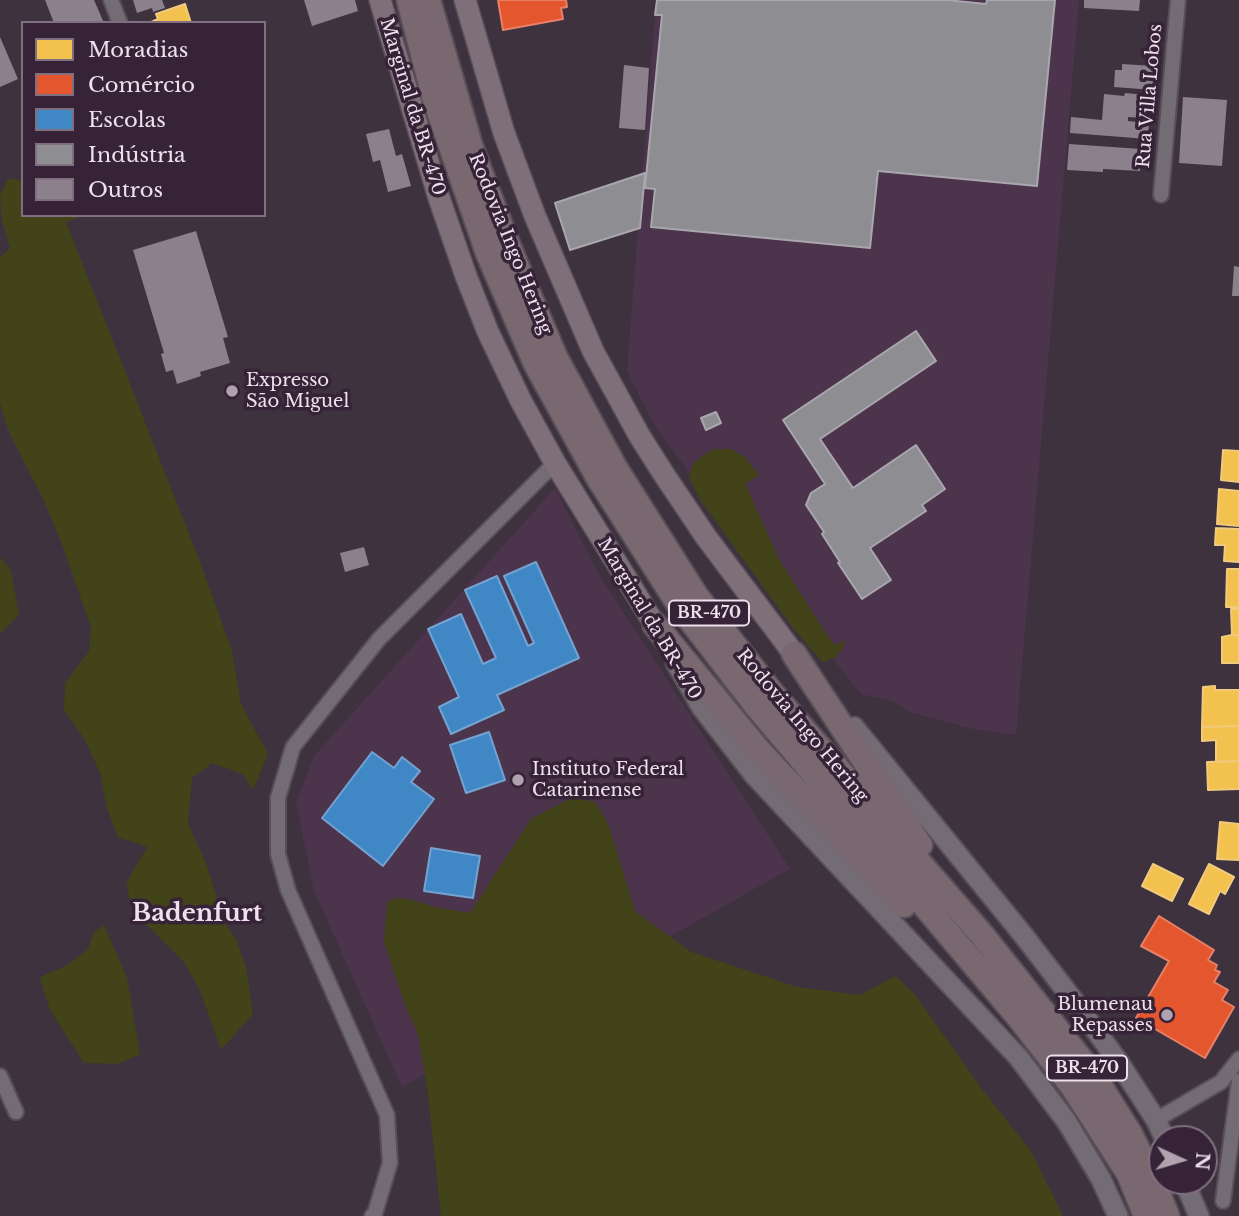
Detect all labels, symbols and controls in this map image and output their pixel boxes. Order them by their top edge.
street label: Marginal da BR-470 [375,16,449,198]
legend [21,21,266,217]
street label: Rua Villa Lobos [1133,23,1167,169]
text: Moradias [88,37,188,63]
text: Comércio [88,72,195,98]
text: Escolas [88,107,166,133]
text: Indústria [88,142,186,168]
street label: Rodovia Ingo Hering [464,150,556,338]
text: Outros [88,177,163,203]
place label: Expresso São Miguel [246,370,349,412]
marker: Expresso São Miguel [224,383,240,399]
street label: Marginal da BR-470 [592,534,706,704]
road number: BR-470 [669,600,749,626]
street label: Rodovia Ingo Hering [732,645,872,807]
place label: Instituto Federal Catarinense [532,759,684,802]
marker: Instituto Federal Catarinense [510,772,526,788]
district label: Badenfurt [132,900,262,928]
place label: Blumenau Repasses [1057,994,1153,1036]
marker: Blumenau Repasses [1159,1007,1175,1023]
road number: BR-470 [1047,1056,1127,1080]
north arrow [1148,1125,1218,1195]
text: N [1190,1152,1215,1171]

